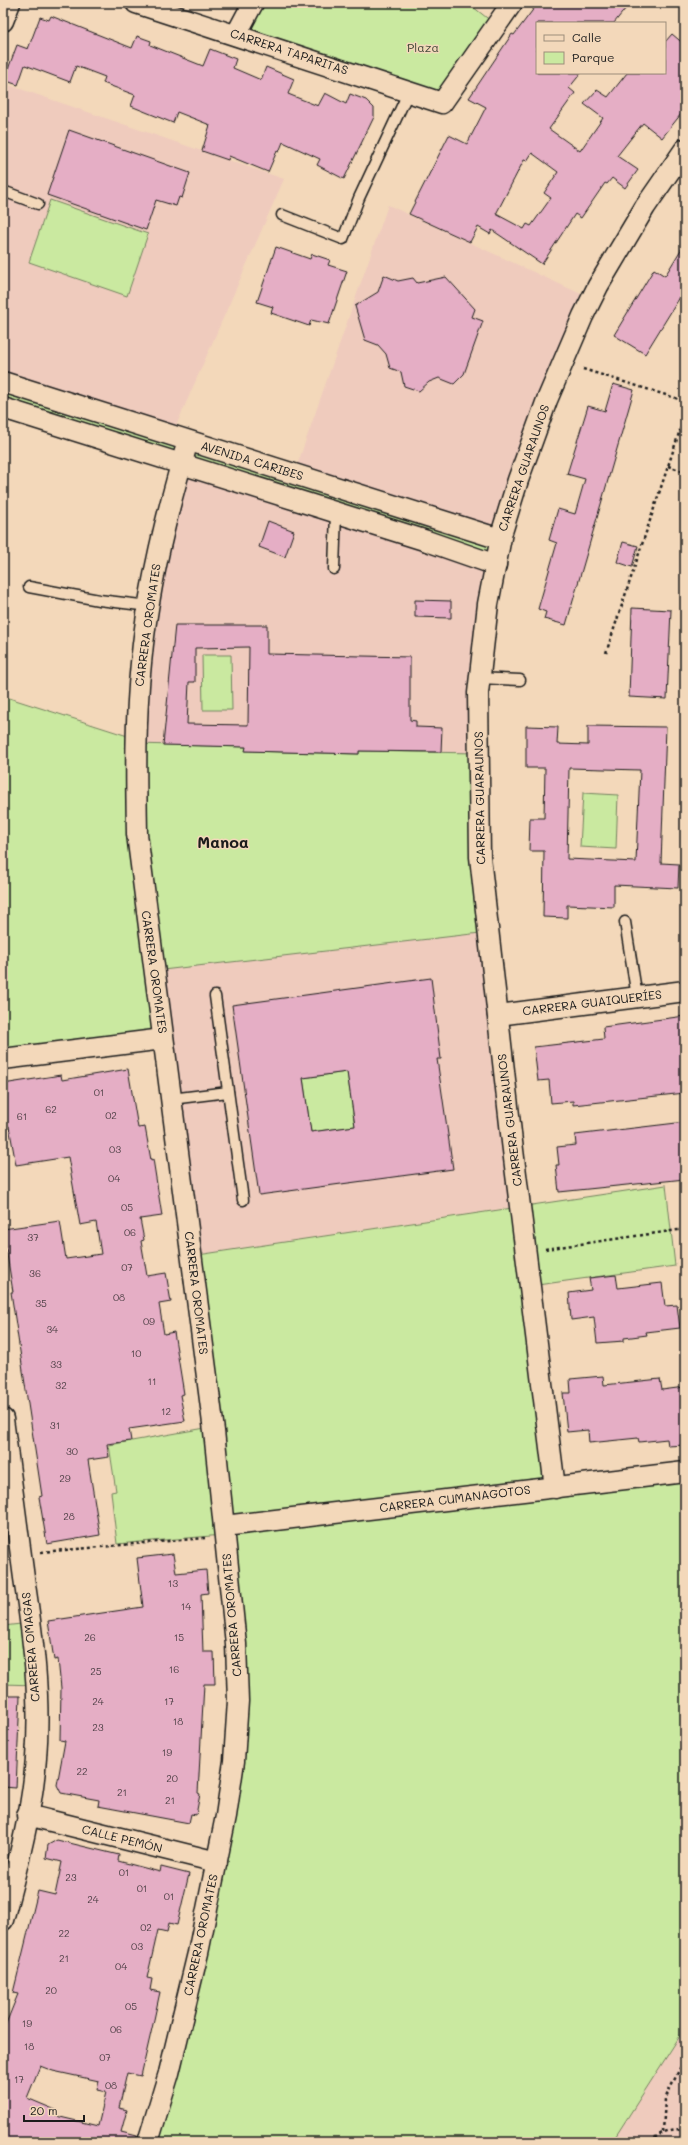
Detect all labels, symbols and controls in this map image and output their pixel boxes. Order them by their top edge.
legend [536,22,666,74]
street label: CARRERA TAPARITAS [228,24,351,78]
text: Calle [572,29,602,45]
park label: Plaza [407,39,439,55]
text: Parque [572,49,615,65]
street label: CARRERA GUARAUNOS [494,402,552,533]
street label: AVENIDA CARIBES [199,437,306,483]
street label: CARRERA OROMATES [130,562,164,687]
street label: CARRERA GUARAUNOS [470,731,488,865]
district label: Manoa [197,831,249,852]
street label: CARRERA OROMATES [138,909,172,1035]
street label: CARRERA GUAIQUERÍES [521,985,663,1018]
street label: CARRERA GUARAUNOS [493,1053,525,1187]
house number: 01 [94,1085,104,1099]
house number: 62 [45,1102,57,1116]
house number: 02 [105,1108,117,1122]
house number: 61 [17,1109,27,1123]
house number: 03 [109,1142,121,1156]
house number: 04 [108,1171,120,1185]
house number: 05 [121,1200,133,1214]
house number: 06 [124,1225,136,1239]
house number: 37 [27,1230,39,1244]
street label: CARRERA OROMATES [182,1230,213,1356]
house number: 07 [121,1260,133,1274]
house number: 36 [29,1266,41,1280]
house number: 08 [113,1290,125,1304]
house number: 35 [35,1296,47,1310]
house number: 09 [143,1314,155,1328]
house number: 34 [46,1322,58,1336]
house number: 10 [131,1346,141,1360]
house number: 33 [50,1357,62,1371]
house number: 11 [148,1374,156,1388]
house number: 32 [55,1378,67,1392]
house number: 12 [161,1404,171,1418]
house number: 31 [50,1418,60,1432]
house number: 30 [66,1444,78,1458]
house number: 29 [59,1471,71,1485]
street label: CARRERA CUMANAGOTOS [379,1481,531,1515]
house number: 28 [63,1509,75,1523]
street label: CARRERA OROMATES [218,1552,244,1677]
house number: 13 [168,1576,178,1590]
street label: CARRERA OMAGAS [17,1591,43,1703]
house number: 14 [181,1599,191,1613]
house number: 26 [84,1630,96,1644]
house number: 15 [174,1630,184,1644]
house number: 16 [169,1662,179,1676]
house number: 25 [90,1664,102,1678]
house number: 24 [92,1694,104,1708]
house number: 17 [164,1694,174,1708]
house number: 18 [173,1714,183,1728]
house number: 23 [92,1720,104,1734]
house number: 19 [162,1745,172,1759]
house number: 22 [76,1764,88,1778]
house number: 20 [166,1771,178,1785]
house number: 21 [117,1785,127,1799]
house number: 21 [165,1793,175,1807]
street label: CALLE PEMÓN [80,1820,164,1856]
house number: 01 [119,1865,129,1879]
house number: 23 [65,1870,77,1884]
street label: CARRERA OROMATES [179,1872,221,1997]
house number: 01 [137,1881,147,1895]
house number: 01 [164,1889,174,1903]
house number: 24 [87,1892,99,1906]
house number: 02 [140,1920,152,1934]
house number: 22 [58,1926,70,1940]
house number: 03 [131,1939,143,1953]
house number: 21 [59,1951,69,1965]
house number: 04 [115,1959,127,1973]
house number: 20 [45,1983,57,1997]
house number: 05 [125,1999,137,2013]
house number: 19 [22,2016,32,2030]
house number: 06 [110,2022,122,2036]
house number: 18 [24,2039,34,2053]
house number: 07 [99,2050,111,2064]
house number: 17 [14,2072,24,2086]
house number: 08 [105,2078,117,2092]
scale bar [24,2097,84,2123]
text: 20 m [30,2102,58,2118]

